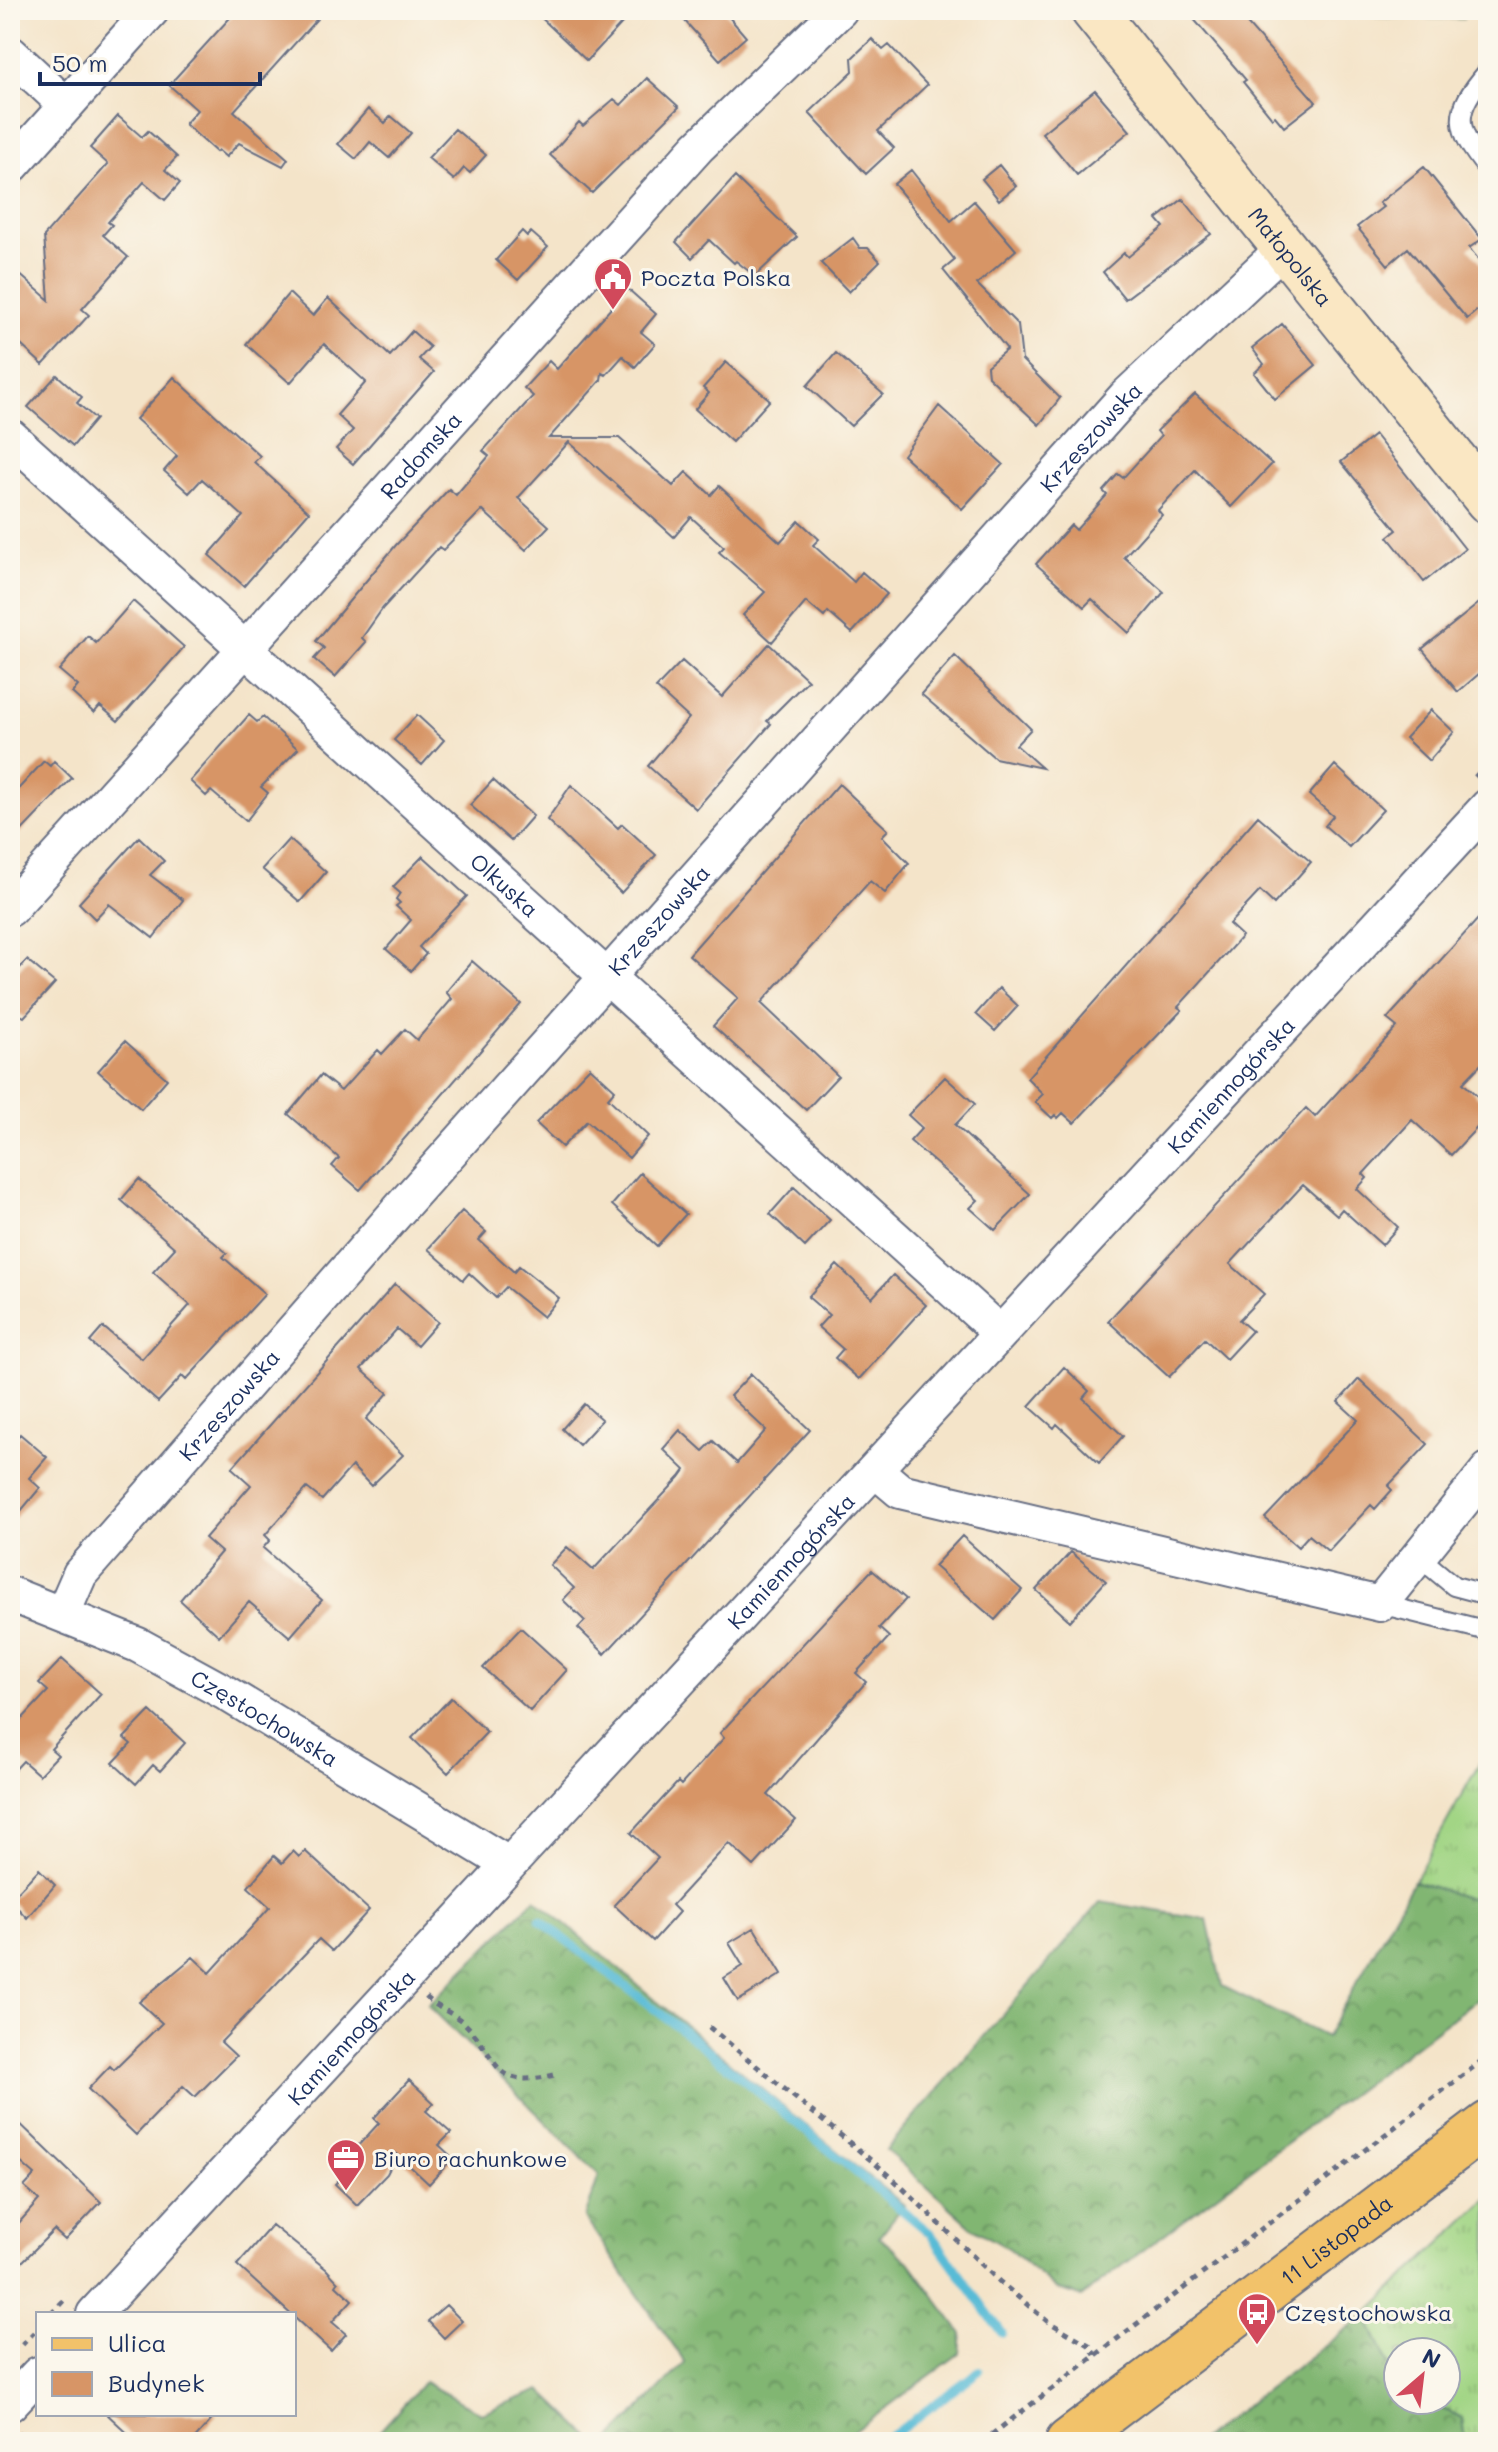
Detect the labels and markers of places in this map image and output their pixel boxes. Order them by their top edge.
public building icon: Poczta Polska [592,256,634,311]
place label: Poczta Polska [641,263,791,292]
office icon: Biuro rachunkowe [325,2137,367,2192]
place label: Biuro rachunkowe [374,2144,567,2173]
bus stop icon: Częstochowska [1236,2291,1278,2346]
place label: Częstochowska [1285,2298,1452,2327]

